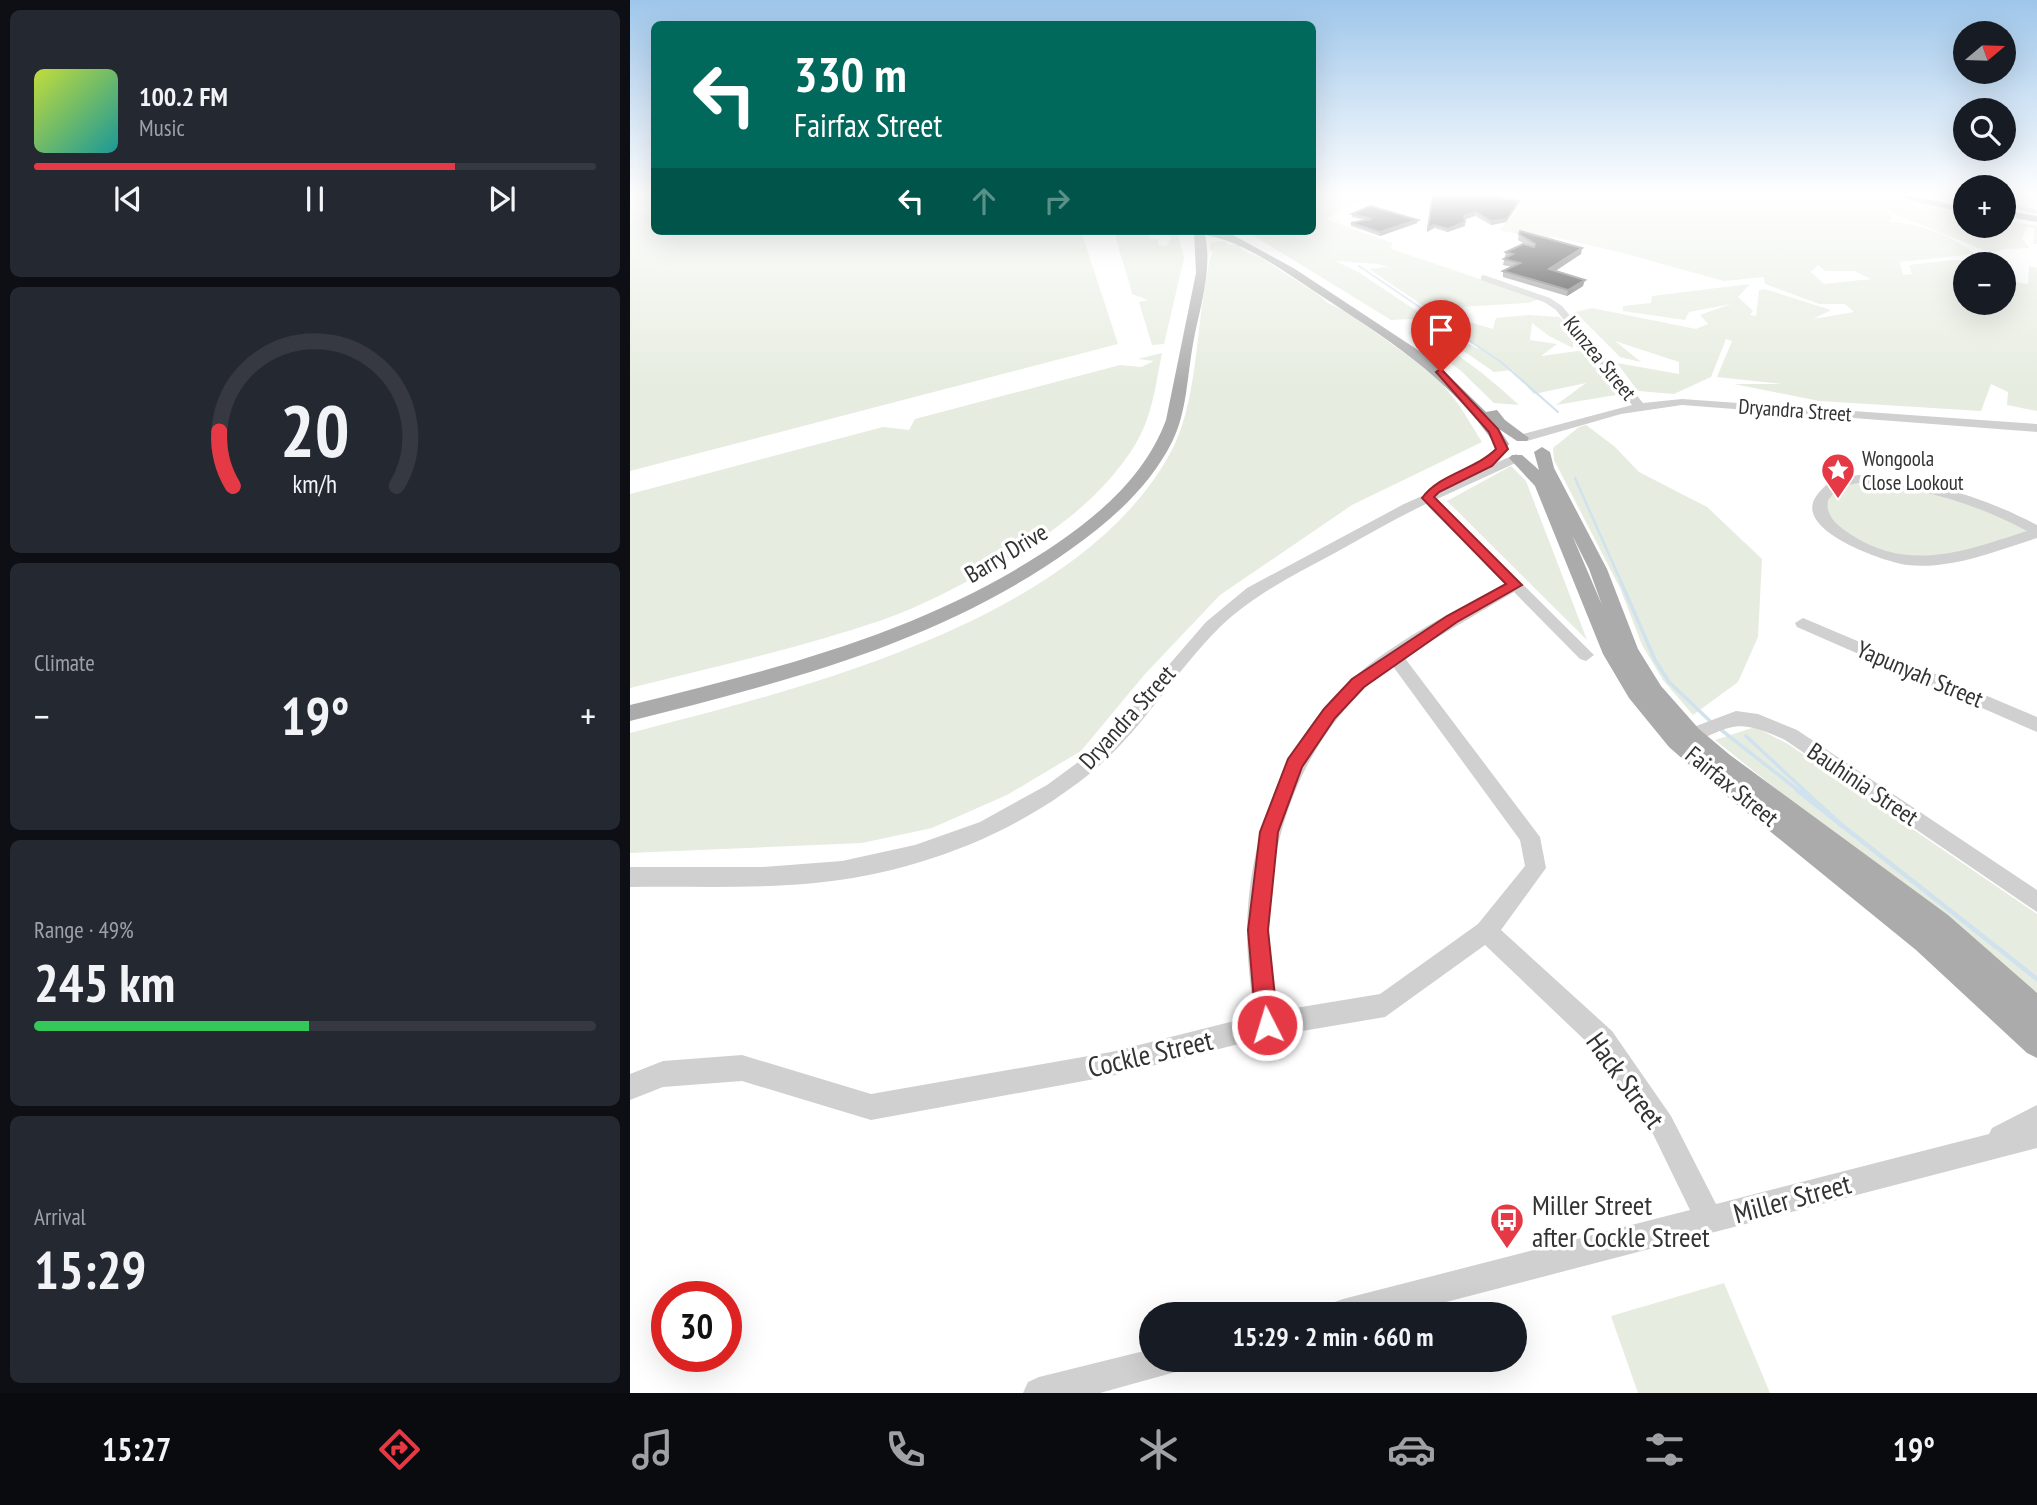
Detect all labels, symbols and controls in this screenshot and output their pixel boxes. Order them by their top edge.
north arrow [1953,21,2016,84]
map controls [1953,21,2016,315]
text: 330 m [794,42,907,106]
icon: left [679,49,770,140]
text: 100.2 FM [139,80,228,113]
button: search [1953,98,2016,161]
text: Fairfax Street [794,104,942,146]
text: Music [139,113,185,142]
button: + [1953,175,2016,238]
icon: previous [109,180,147,218]
icon: pause [296,180,334,218]
icon: next [483,180,521,218]
icon: left [892,182,930,220]
icon: ahead [965,182,1003,220]
icon: right [1038,182,1076,220]
button: − [1953,252,2016,315]
pin [1411,300,1471,372]
street label: Kunzea Street [1558,310,1642,406]
icon: arrive [1422,311,1460,349]
text: 20 [280,382,350,476]
street label: Dryandra Street [1737,393,1853,427]
place label: Wongoola Close Lookout [1862,445,1964,496]
place icon: Wongoola Close Lookout [1819,451,1857,500]
text: km/h [293,468,337,500]
street label: Barry Drive [959,516,1053,590]
street label: Yapunyah Street [1852,633,1988,715]
text: Climate [34,648,95,677]
street label: Dryandra Street [1072,658,1182,776]
text: 19° [281,682,349,749]
text: − [34,691,50,740]
text: + [580,691,596,740]
street label: Bauhinia Street [1802,736,1925,833]
street label: Fairfax Street [1679,739,1785,833]
text: Range · 49% [34,915,134,944]
text: 245 km [34,949,175,1016]
position arrow [1230,988,1304,1062]
street label: Cockle Street [1084,1021,1216,1085]
street label: Hack Street [1579,1025,1674,1136]
street label: Miller Street [1729,1165,1855,1231]
place label: Miller Street after Cockle Street [1532,1186,1710,1255]
bus stop icon: Miller Street after Cockle Street [1488,1201,1526,1250]
text: Arrival [34,1202,86,1231]
text: 15:29 [34,1236,146,1303]
speed limit sign: 30 [651,1281,742,1372]
text: 15:29 · 2 min · 660 m [1233,1320,1433,1353]
icon: directions [375,1425,424,1474]
icon: music [628,1425,677,1474]
icon: phone [881,1425,930,1474]
icon: climate [1134,1425,1183,1474]
icon: car [1387,1425,1436,1474]
icon: filters [1640,1425,1689,1474]
text: 15:27 [102,1428,171,1470]
text: 19° [1893,1428,1935,1470]

